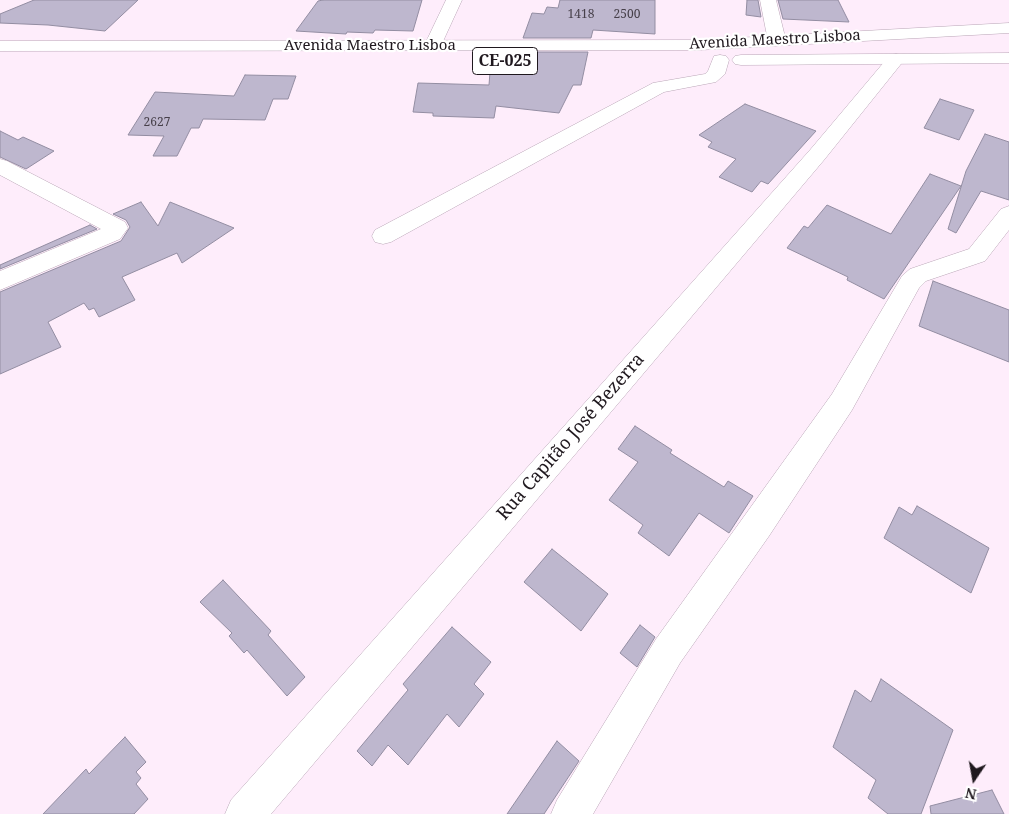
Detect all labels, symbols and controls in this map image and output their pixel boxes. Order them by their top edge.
house number: 1418 [568,8,594,22]
house number: 2500 [614,8,640,22]
street label: Avenida Maestro Lisboa [689,27,861,53]
street label: Avenida Maestro Lisboa [284,37,456,55]
road number: CE-025 [472,48,538,74]
house number: 2627 [144,116,170,130]
street label: Rua Capitão José Bezerra [493,349,649,525]
north arrow [949,754,999,804]
text: N [963,784,978,805]

